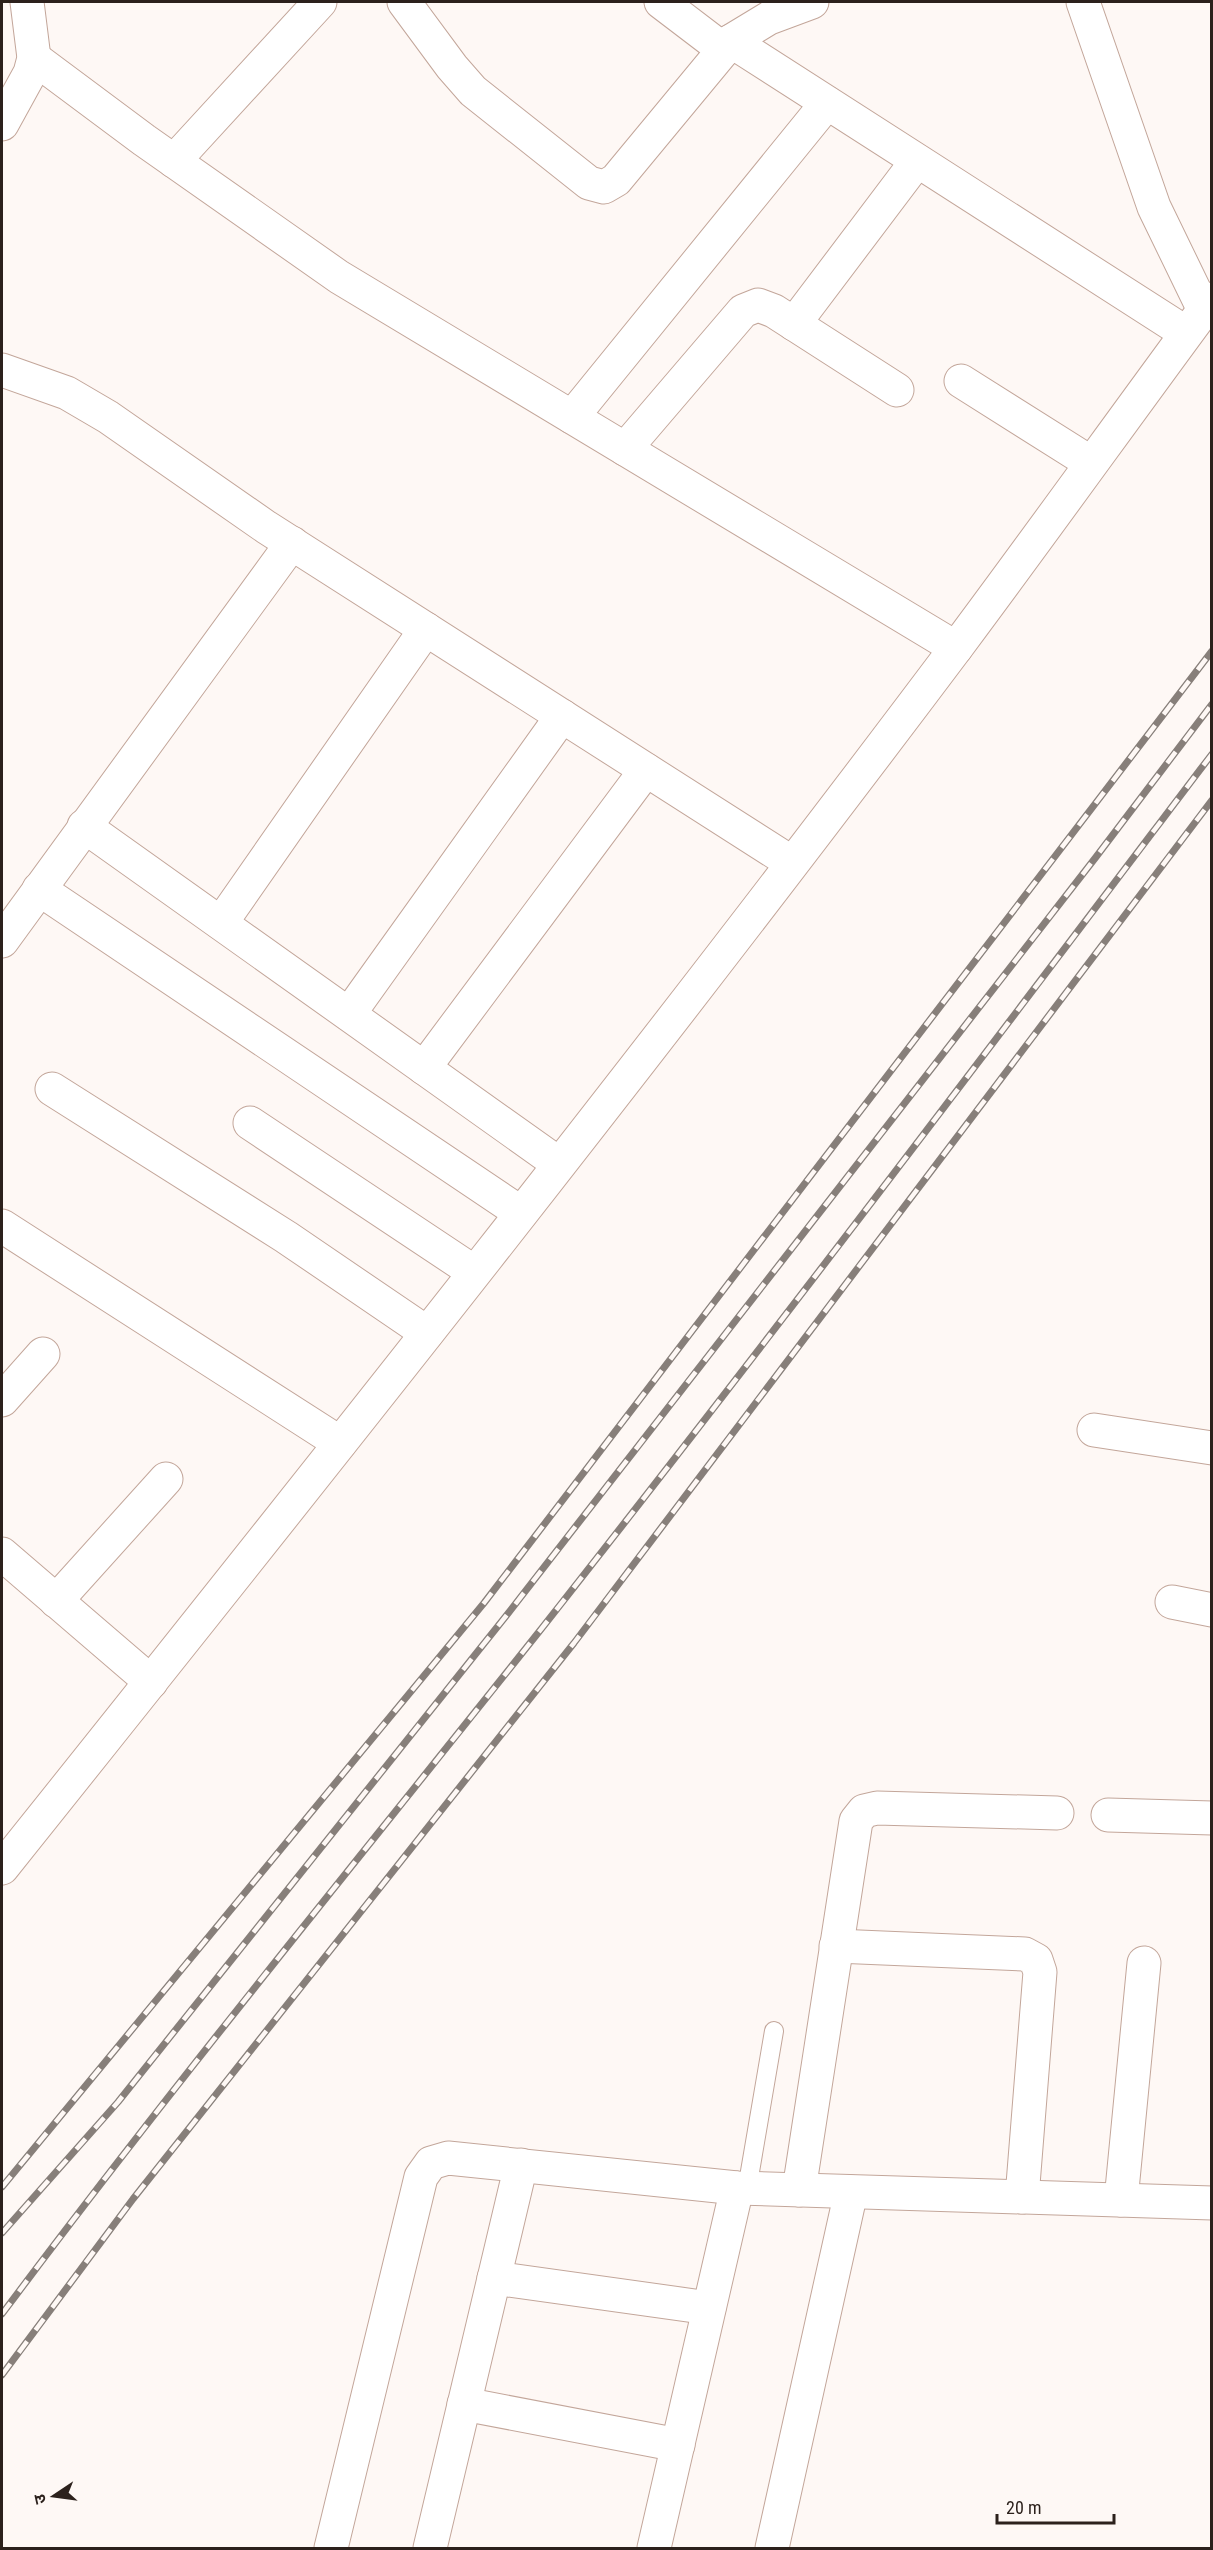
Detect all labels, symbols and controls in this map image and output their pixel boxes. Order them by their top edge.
north arrow [24,2466,84,2526]
scale bar [997,2487,1114,2525]
text: उ [29,2492,50,2506]
text: 20 m [1006,2497,1041,2518]

